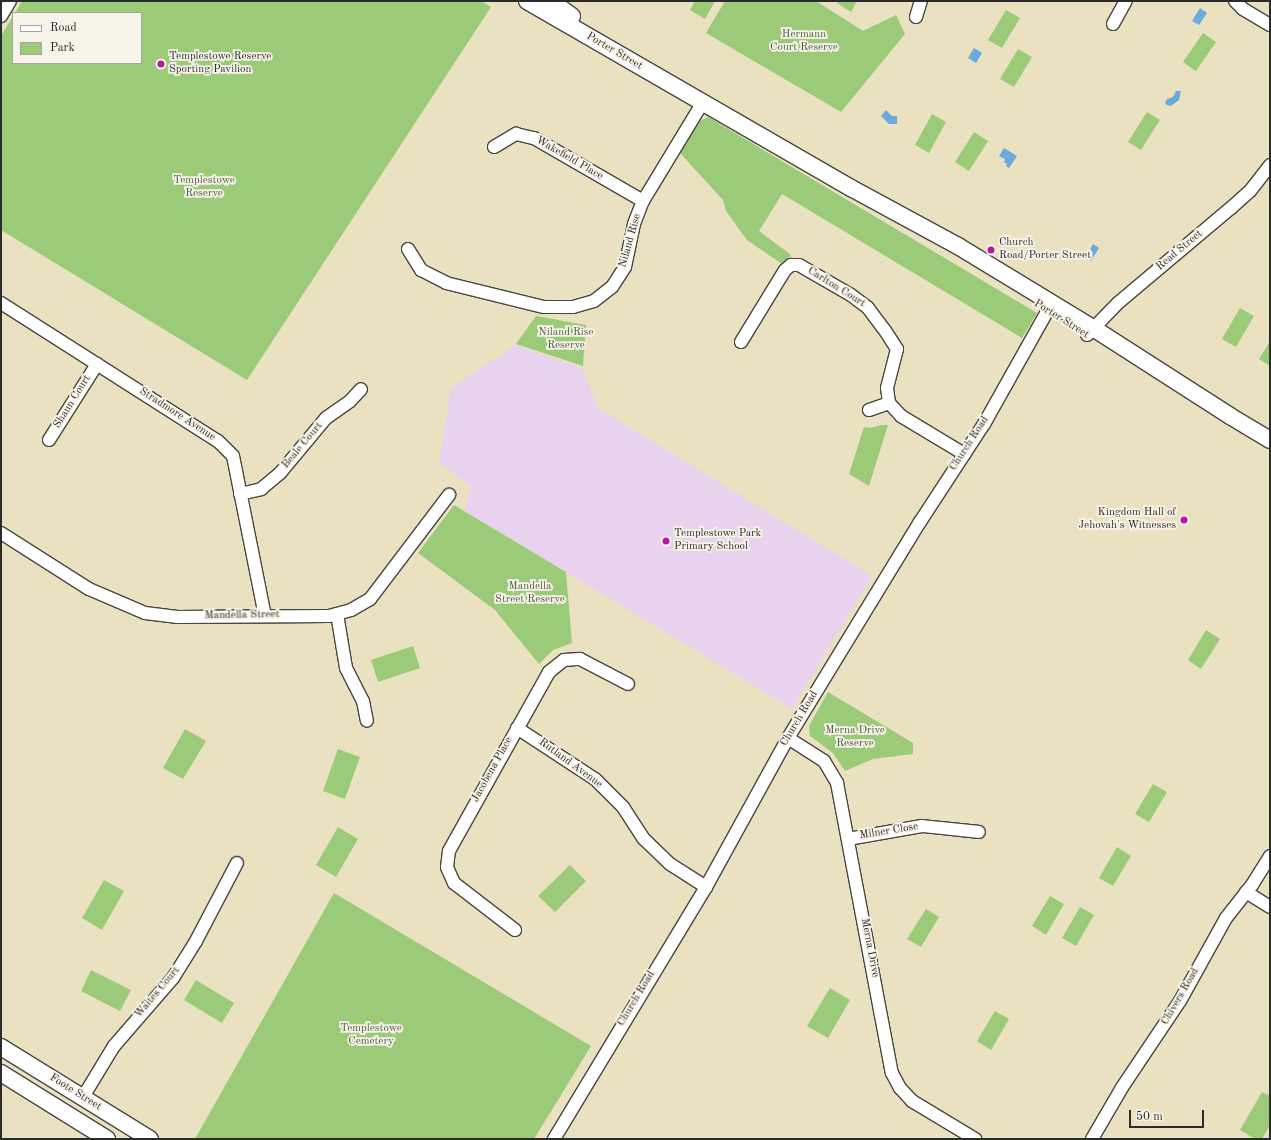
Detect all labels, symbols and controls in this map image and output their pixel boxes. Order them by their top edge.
legend [12,12,142,64]
text: Road [50,22,77,34]
park label: Hermann Court Reserve [770,29,838,55]
street label: Porter Street [584,31,644,73]
text: Park [50,42,75,54]
place label: Templestowe Reserve Sporting Pavilion [169,51,271,77]
marker: Templestowe Reserve Sporting Pavilion [156,59,166,69]
street label: Wakefield Place [533,134,605,184]
park label: Templestowe Reserve [173,175,235,201]
street label: Niland Rise [617,213,645,269]
street label: Read Street [1154,228,1206,274]
place label: Church Road/Porter Street [999,237,1091,263]
marker: Church Road/Porter Street [986,245,996,255]
street label: Carlton Court [805,265,867,311]
street label: Porter Street [1031,298,1091,342]
park label: Niland Rise Reserve [538,327,594,353]
street label: Shaun Court [51,373,95,431]
street label: Stradmore Avenue [136,385,218,445]
street label: Church Road [948,414,992,474]
street label: Beale Court [280,420,326,472]
place label: Kingdom Hall of Jehovah's Witnesses [1078,507,1176,533]
marker: Kingdom Hall of Jehovah's Witnesses [1179,515,1189,525]
place label: Templestowe Park Primary School [674,528,761,554]
marker: Templestowe Park Primary School [661,536,671,546]
park label: Mandella Street Reserve [495,581,565,607]
street label: Mandella Street [204,609,280,623]
street label: Church Road [778,689,822,749]
park label: Merna Drive Reserve [825,725,885,751]
street label: Jacobena Place [470,735,516,805]
street label: Rutland Avenue [535,736,605,792]
street label: Milner Close [859,821,919,843]
street label: Merna Drive [857,917,881,979]
street label: Waites Court [133,965,183,1021]
street label: Chivers Road [1159,966,1203,1028]
street label: Church Road [615,969,659,1029]
park label: Templestowe Cemetery [340,1023,402,1049]
street label: Foote Street [47,1072,103,1114]
scale bar [1131,1102,1206,1128]
text: 50 m [1136,1111,1163,1123]

